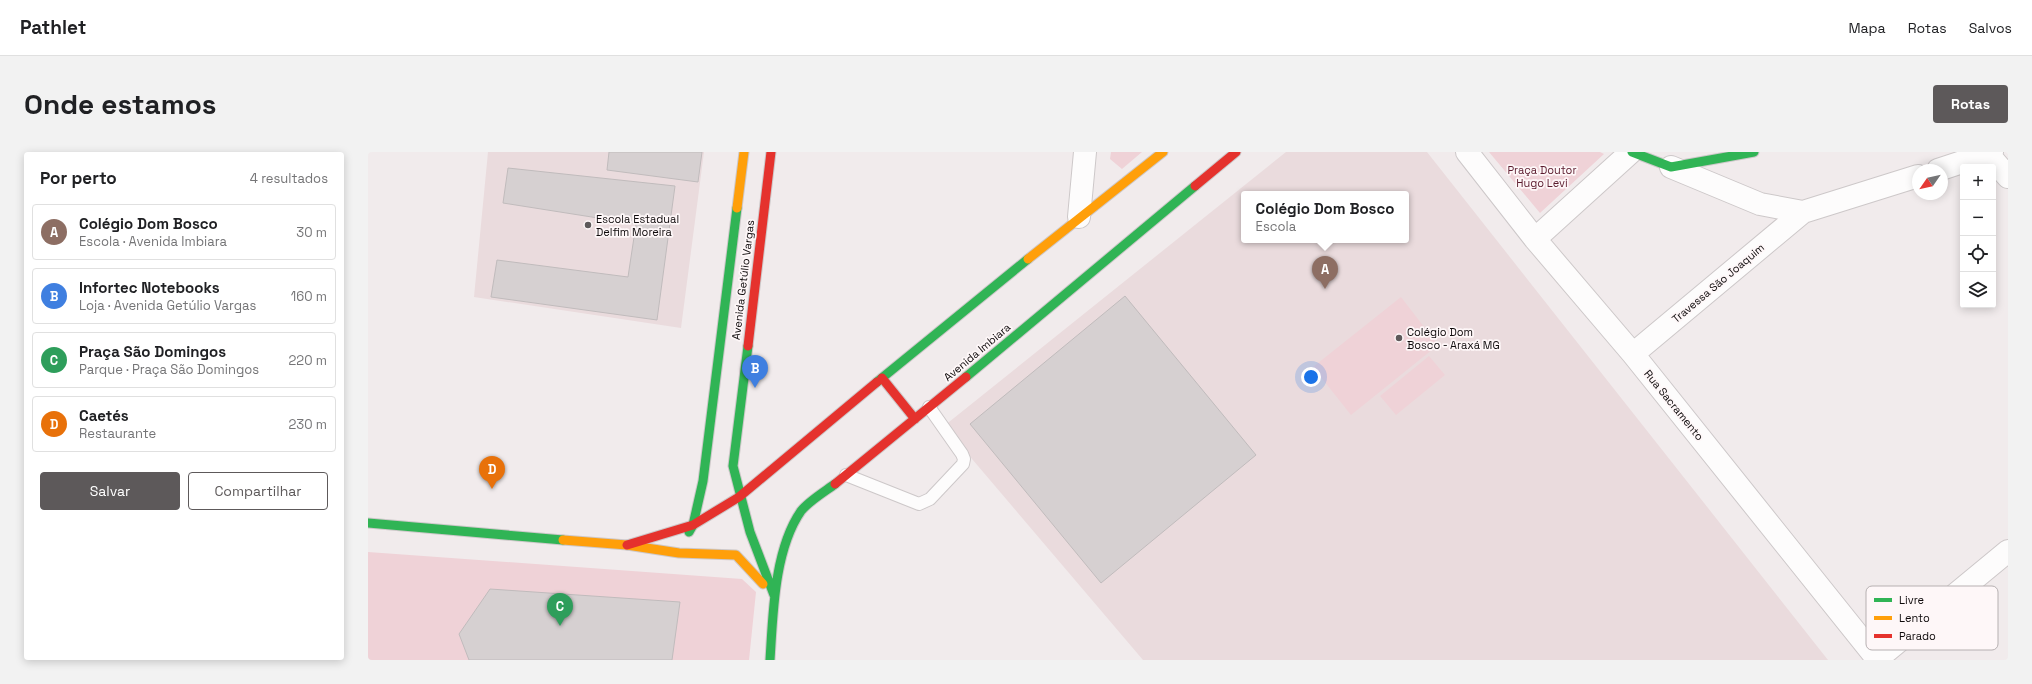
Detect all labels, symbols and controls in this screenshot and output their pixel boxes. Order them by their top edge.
text: Pathlet [20,15,86,40]
text: Mapa [1848,19,1886,37]
text: Rotas [1908,19,1947,37]
text: Salvos [1969,19,2012,37]
button: Rotas [1933,85,2008,123]
text: Onde estamos [24,86,217,122]
park label: Praça Doutor Hugo Levi [1507,163,1577,190]
north arrow [1912,164,1948,200]
map controls [1960,164,1996,308]
button: + [1960,164,1996,200]
text: Por perto [40,167,117,189]
text: 4 resultados [250,170,328,187]
popup [1241,191,1409,243]
text: Colégio Dom Bosco [1256,199,1394,218]
button: − [1960,200,1996,236]
place label: Escola Estadual Delfim Moreira [596,212,679,239]
text: Colégio Dom Bosco [79,214,218,233]
text: Escola [1256,218,1296,235]
street label: Avenida Getúlio Vargas [729,219,757,341]
marker: Escola Estadual Delfim Moreira [583,220,593,230]
text: A [50,224,58,241]
text: 30 m [296,224,327,241]
text: Escola · Avenida Imbiara [79,233,227,250]
button: locate [1960,236,1996,272]
street label: Travessa São Joaquim [1669,240,1767,326]
pin: A [1312,256,1338,289]
button: layers [1960,272,1996,308]
text: Infortec Notebooks [79,278,220,297]
text: B [50,288,58,305]
text: 160 m [291,288,327,305]
text: Loja · Avenida Getúlio Vargas [79,297,256,314]
street label: Avenida Imbiara [941,319,1014,384]
place label: Colégio Dom Bosco - Araxá MG [1407,325,1500,352]
marker: Colégio Dom Bosco - Araxá MG [1394,333,1404,343]
text: Praça São Domingos [79,342,226,361]
text: C [50,352,58,369]
text: 220 m [288,352,327,369]
pin: B [742,355,768,388]
text: Parque · Praça São Domingos [79,361,259,378]
your location [1301,367,1321,387]
street label: Rua Sacramento [1641,367,1707,443]
text: Caetés [79,406,129,425]
text: D [50,416,58,433]
text: 230 m [289,416,327,433]
text: Restaurante [79,425,156,442]
pin: D [479,456,505,489]
button: Salvar [40,472,180,510]
button: Compartilhar [188,472,328,510]
legend [1866,586,1998,650]
pin: C [547,593,573,626]
text: Livre [1899,593,1924,607]
text: Lento [1899,611,1930,625]
text: Parado [1899,629,1936,643]

